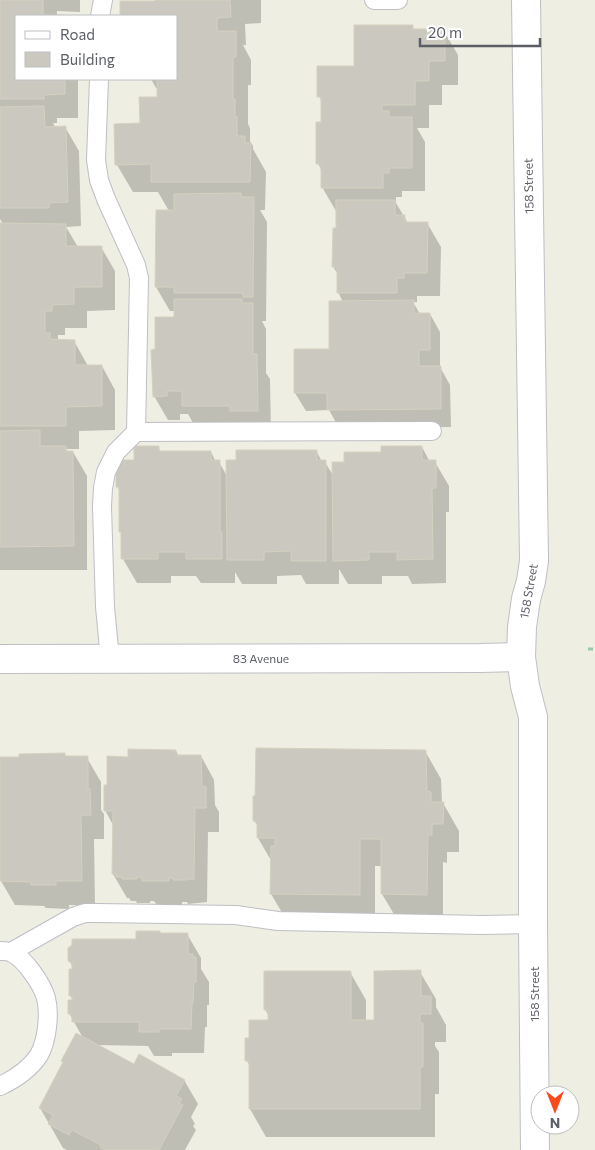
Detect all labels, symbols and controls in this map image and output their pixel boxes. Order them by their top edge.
legend [15,15,178,80]
scale bar [420,15,540,47]
text: 20 m [428,23,462,41]
text: Road [60,25,95,43]
text: Building [60,50,115,68]
street label: 158 Street [521,158,535,214]
street label: 158 Street [516,562,540,620]
street label: 83 Avenue [233,651,289,665]
street label: 158 Street [527,966,541,1022]
north arrow [530,1085,580,1135]
text: N [550,1115,560,1132]

